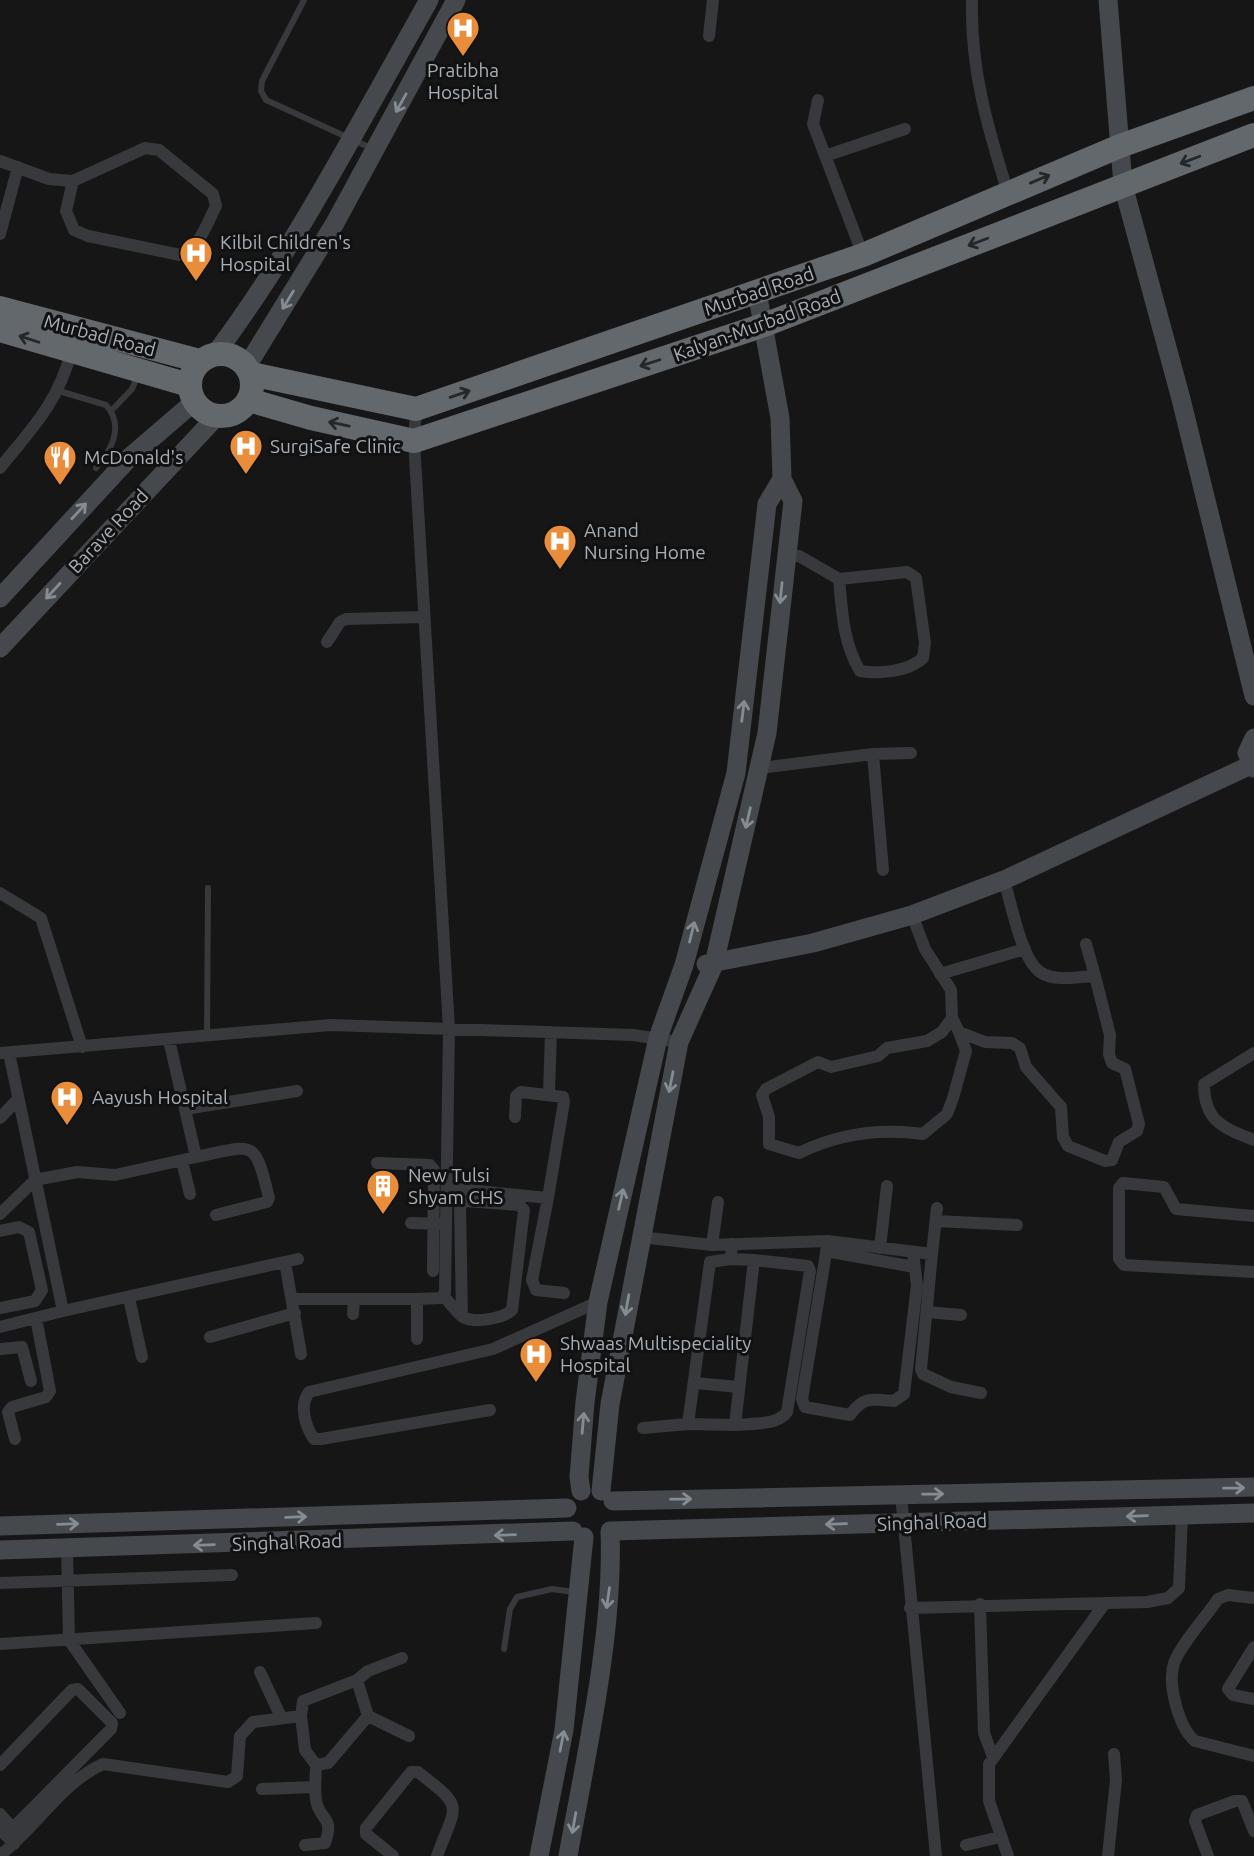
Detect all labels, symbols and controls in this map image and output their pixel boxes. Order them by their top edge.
hospital icon: Pratibha Hospital [444,9,482,58]
place label: Pratibha Hospital [427,59,499,103]
one-way arrow [394,92,407,113]
one-way arrow [1180,154,1202,167]
one-way arrow [1029,172,1051,185]
place label: Kilbil Children's Hospital [220,231,351,275]
hospital icon: Kilbil Children's Hospital [177,234,215,283]
one-way arrow [968,236,989,249]
street label: Murbad Road [701,262,817,320]
street label: Kalyan-Murbad Road [670,285,844,365]
one-way arrow [280,290,294,310]
street label: Murbad Road [42,310,158,360]
one-way arrow [19,332,41,344]
one-way arrow [639,358,661,370]
one-way arrow [448,387,470,399]
one-way arrow [328,417,351,431]
hospital icon: SurgiSafe Clinic [227,427,265,476]
place label: SurgiSafe Clinic [270,435,401,457]
restaurant icon: McDonald's [41,438,79,487]
place label: McDonald's [84,446,183,468]
street label: Barave Road [64,485,152,577]
one-way arrow [71,503,88,520]
place label: Anand Nursing Home [584,519,706,563]
hospital icon: Anand Nursing Home [541,522,579,571]
one-way arrow [775,581,788,604]
one-way arrow [45,582,61,600]
one-way arrow [736,700,749,723]
one-way arrow [741,806,755,829]
one-way arrow [686,921,699,944]
one-way arrow [664,1070,677,1093]
hospital icon: Aayush Hospital [48,1078,86,1127]
place label: Aayush Hospital [92,1086,228,1108]
place label: New Tulsi Shyam CHS [408,1164,503,1208]
building icon: New Tulsi Shyam CHS [364,1167,402,1216]
one-way arrow [615,1188,629,1211]
one-way arrow [620,1293,633,1316]
place label: Shwaas Multispeciality Hospital [560,1332,751,1376]
hospital icon: Shwaas Multispeciality Hospital [517,1335,555,1384]
one-way arrow [577,1413,590,1435]
one-way arrow [1222,1481,1245,1494]
one-way arrow [921,1487,944,1501]
one-way arrow [669,1493,692,1506]
street label: Singhal Road [877,1509,987,1535]
one-way arrow [1126,1509,1149,1523]
one-way arrow [284,1511,307,1524]
one-way arrow [56,1517,79,1530]
one-way arrow [825,1518,848,1531]
one-way arrow [494,1528,517,1541]
street label: Singhal Road [232,1529,342,1555]
one-way arrow [193,1538,216,1551]
one-way arrow [601,1587,614,1609]
one-way arrow [556,1730,570,1753]
one-way arrow [567,1811,580,1834]

